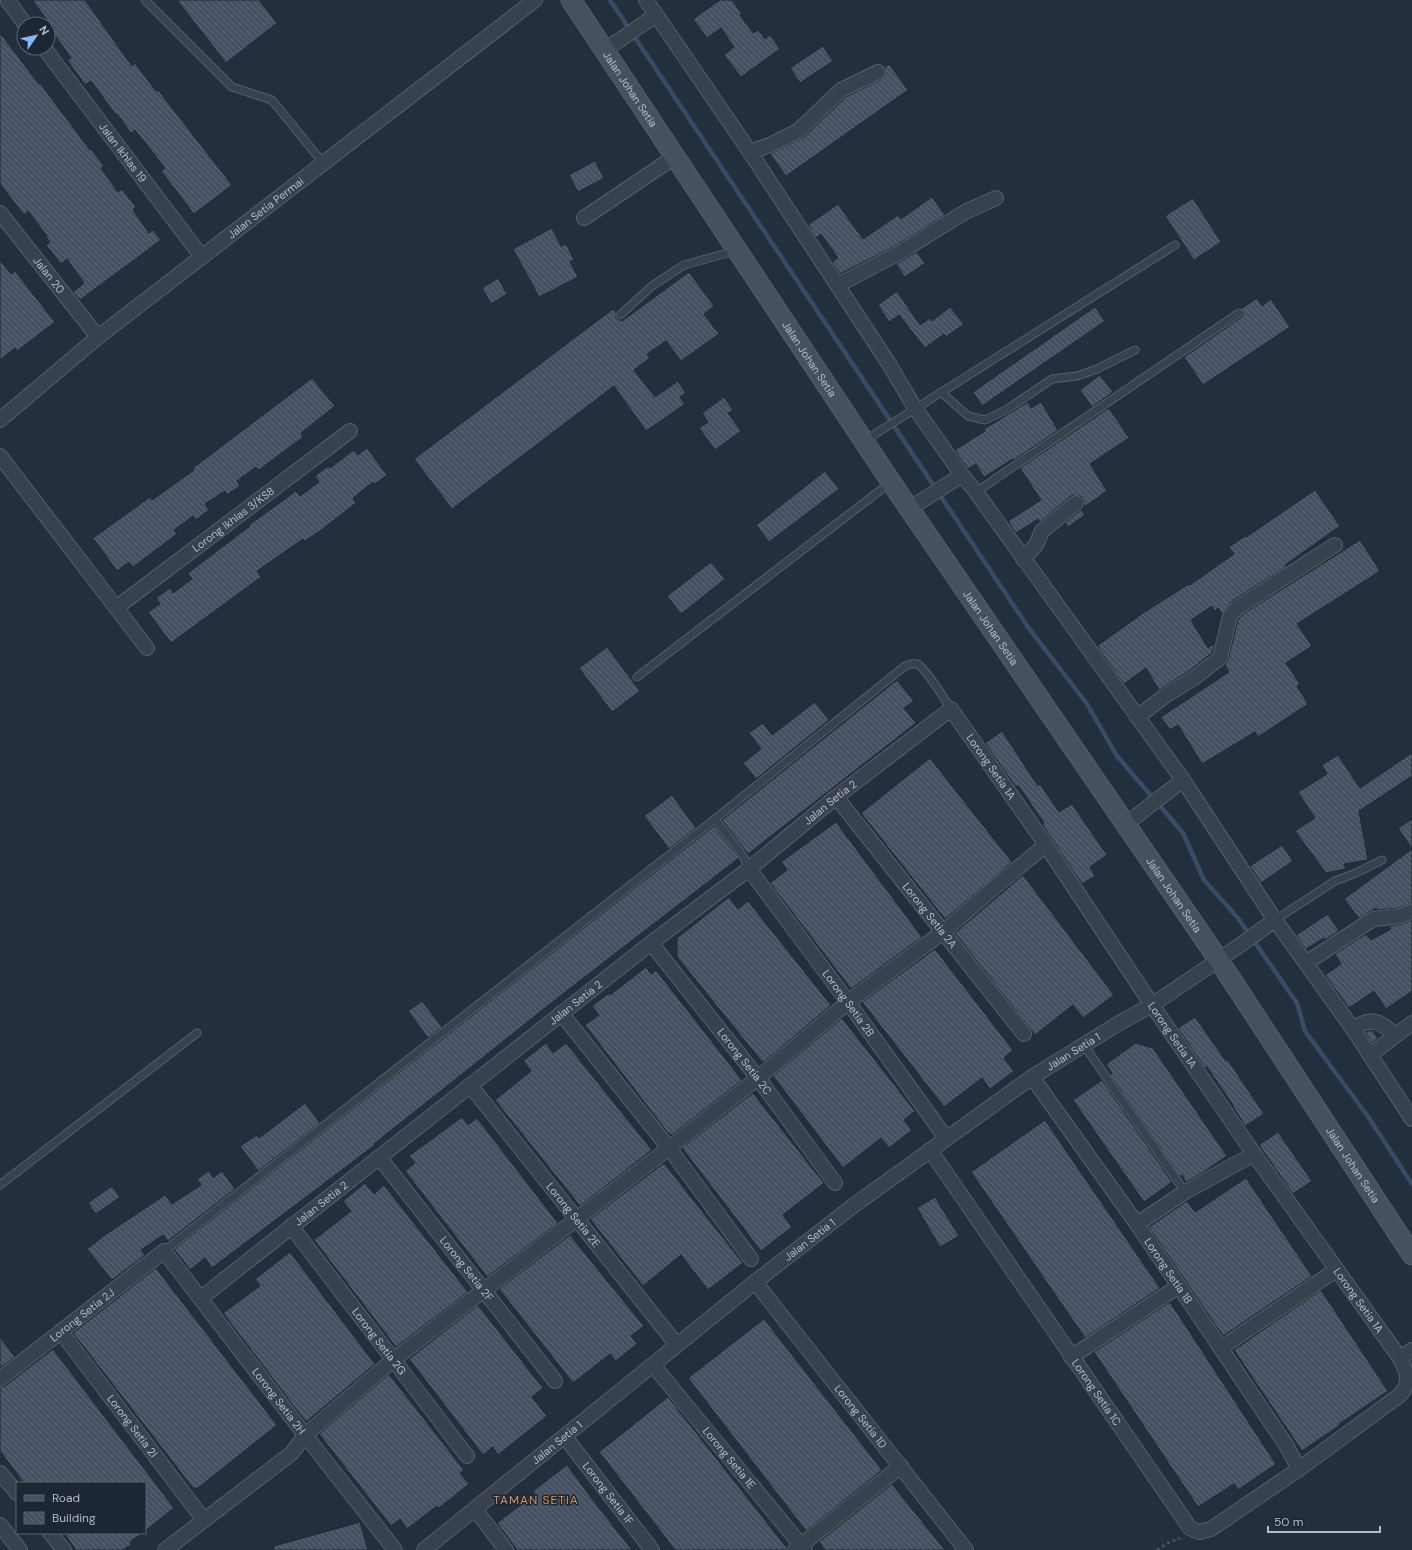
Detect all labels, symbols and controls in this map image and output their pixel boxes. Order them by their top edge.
north arrow [16,16,56,56]
text: N [36,23,52,38]
street label: Jalan Johan Setia [600,49,660,130]
street label: Jalan Ikhlas 19 [96,120,150,185]
street label: Jalan Setia Permai [225,174,306,242]
street label: Jalan 20 [30,254,68,296]
street label: Jalan Johan Setia [779,318,840,400]
street label: Lorong Ikhlas 3/KS8 [189,484,277,555]
street label: Jalan Johan Setia [960,587,1021,668]
street label: Lorong Setia 1A [963,731,1019,802]
street label: Jalan Setia 2 [801,777,859,828]
street label: Jalan Johan Setia [1143,854,1205,935]
street label: Lorong Setia 2A [900,880,960,951]
street label: Lorong Setia 2B [819,967,878,1039]
street label: Jalan Setia 2 [546,977,605,1028]
street label: Lorong Setia 1A [1145,999,1200,1071]
street label: Lorong Setia 2C [714,1025,775,1097]
street label: Jalan Setia 1 [1044,1030,1103,1074]
street label: Jalan Johan Setia [1323,1124,1383,1206]
street label: Jalan Setia 2 [292,1178,351,1229]
street label: Lorong Setia 2E [543,1180,603,1250]
street label: Jalan Setia 1 [781,1215,838,1264]
street label: Lorong Setia 2F [437,1233,497,1304]
street label: Lorong Setia 1B [1141,1235,1196,1307]
street label: Lorong Setia 1A [1331,1265,1387,1336]
street label: Lorong Setia 2J [47,1285,117,1345]
street label: Lorong Setia 2G [349,1305,409,1378]
street label: Lorong Setia 1C [1069,1356,1124,1428]
street label: Lorong Setia 2H [249,1365,309,1437]
street label: Lorong Setia 1D [831,1382,890,1451]
street label: Lorong Setia 2I [104,1392,161,1460]
street label: Jalan Setia 1 [529,1418,585,1467]
street label: Lorong Setia 1E [700,1424,759,1491]
street label: Lorong Setia 1F [580,1459,637,1528]
legend [16,1482,146,1534]
text: Road [52,1490,80,1506]
district label: TAMAN SETIA [493,1492,579,1508]
scale bar [1268,1508,1380,1534]
text: Building [52,1510,96,1526]
text: 50 m [1274,1514,1303,1530]

